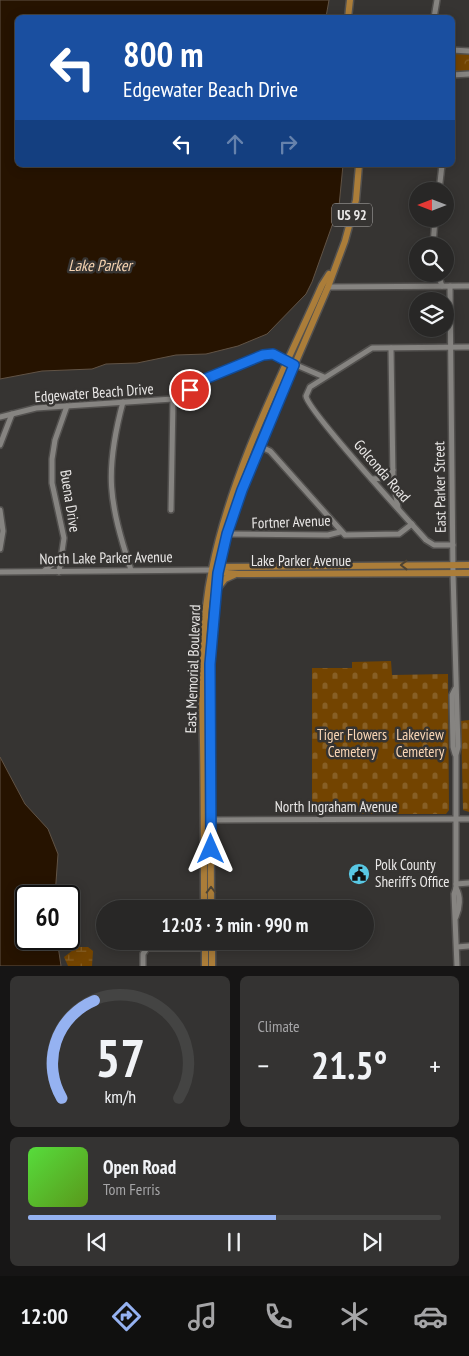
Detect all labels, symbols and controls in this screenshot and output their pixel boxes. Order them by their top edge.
text: 800 m [123,31,204,77]
icon: left [40,35,105,100]
text: Edgewater Beach Drive [123,75,298,103]
icon: left [168,130,196,158]
icon: ahead [221,130,249,158]
icon: right [274,130,302,158]
north arrow [409,182,454,228]
map controls [409,182,454,337]
road number: US 92 [332,204,372,226]
button: search [409,237,454,282]
water label: Lake Parker [68,255,134,275]
button: layers [409,292,454,337]
pin [169,369,211,411]
icon: arrive [176,376,204,404]
street label: Edgewater Beach Drive [34,379,154,406]
street label: Golconda Road [350,435,415,506]
street label: East Parker Street [429,441,450,533]
street label: Buena Drive [56,468,85,533]
street label: Fortner Avenue [251,511,331,532]
street label: North Lake Parker Avenue [39,547,173,568]
street label: Lake Parker Avenue [251,551,351,570]
one-way arrow [400,560,408,570]
street label: East Memorial Boulevard [181,604,204,734]
park label: Tiger Flowers Cemetery [317,725,387,761]
park label: Lakeview Cemetery [396,725,445,761]
street label: North Ingraham Avenue [275,797,397,816]
position arrow [184,822,236,874]
place label: Polk County Sheriff's Office [375,855,450,891]
public building icon: Polk County Sheriff's Office [347,862,371,886]
speed limit sign: 60 [15,885,80,950]
one-way arrow [206,885,216,893]
text: 12:03 · 3 min · 990 m [162,913,308,937]
text: Climate [258,1016,300,1036]
text: 57 [95,1024,145,1091]
text: 21.5° [311,1040,387,1089]
text: − [258,1047,269,1084]
text: + [429,1047,441,1084]
text: km/h [104,1085,136,1108]
text: Open Road [103,1155,176,1179]
text: Tom Ferris [103,1179,160,1199]
icon: previous [83,1228,111,1256]
icon: pause [220,1228,248,1256]
icon: next [358,1228,386,1256]
icon: directions [109,1299,144,1334]
icon: music [185,1299,220,1334]
icon: phone [261,1299,296,1334]
icon: climate [337,1299,372,1334]
icon: car [413,1299,448,1334]
text: 12:00 [21,1302,68,1330]

